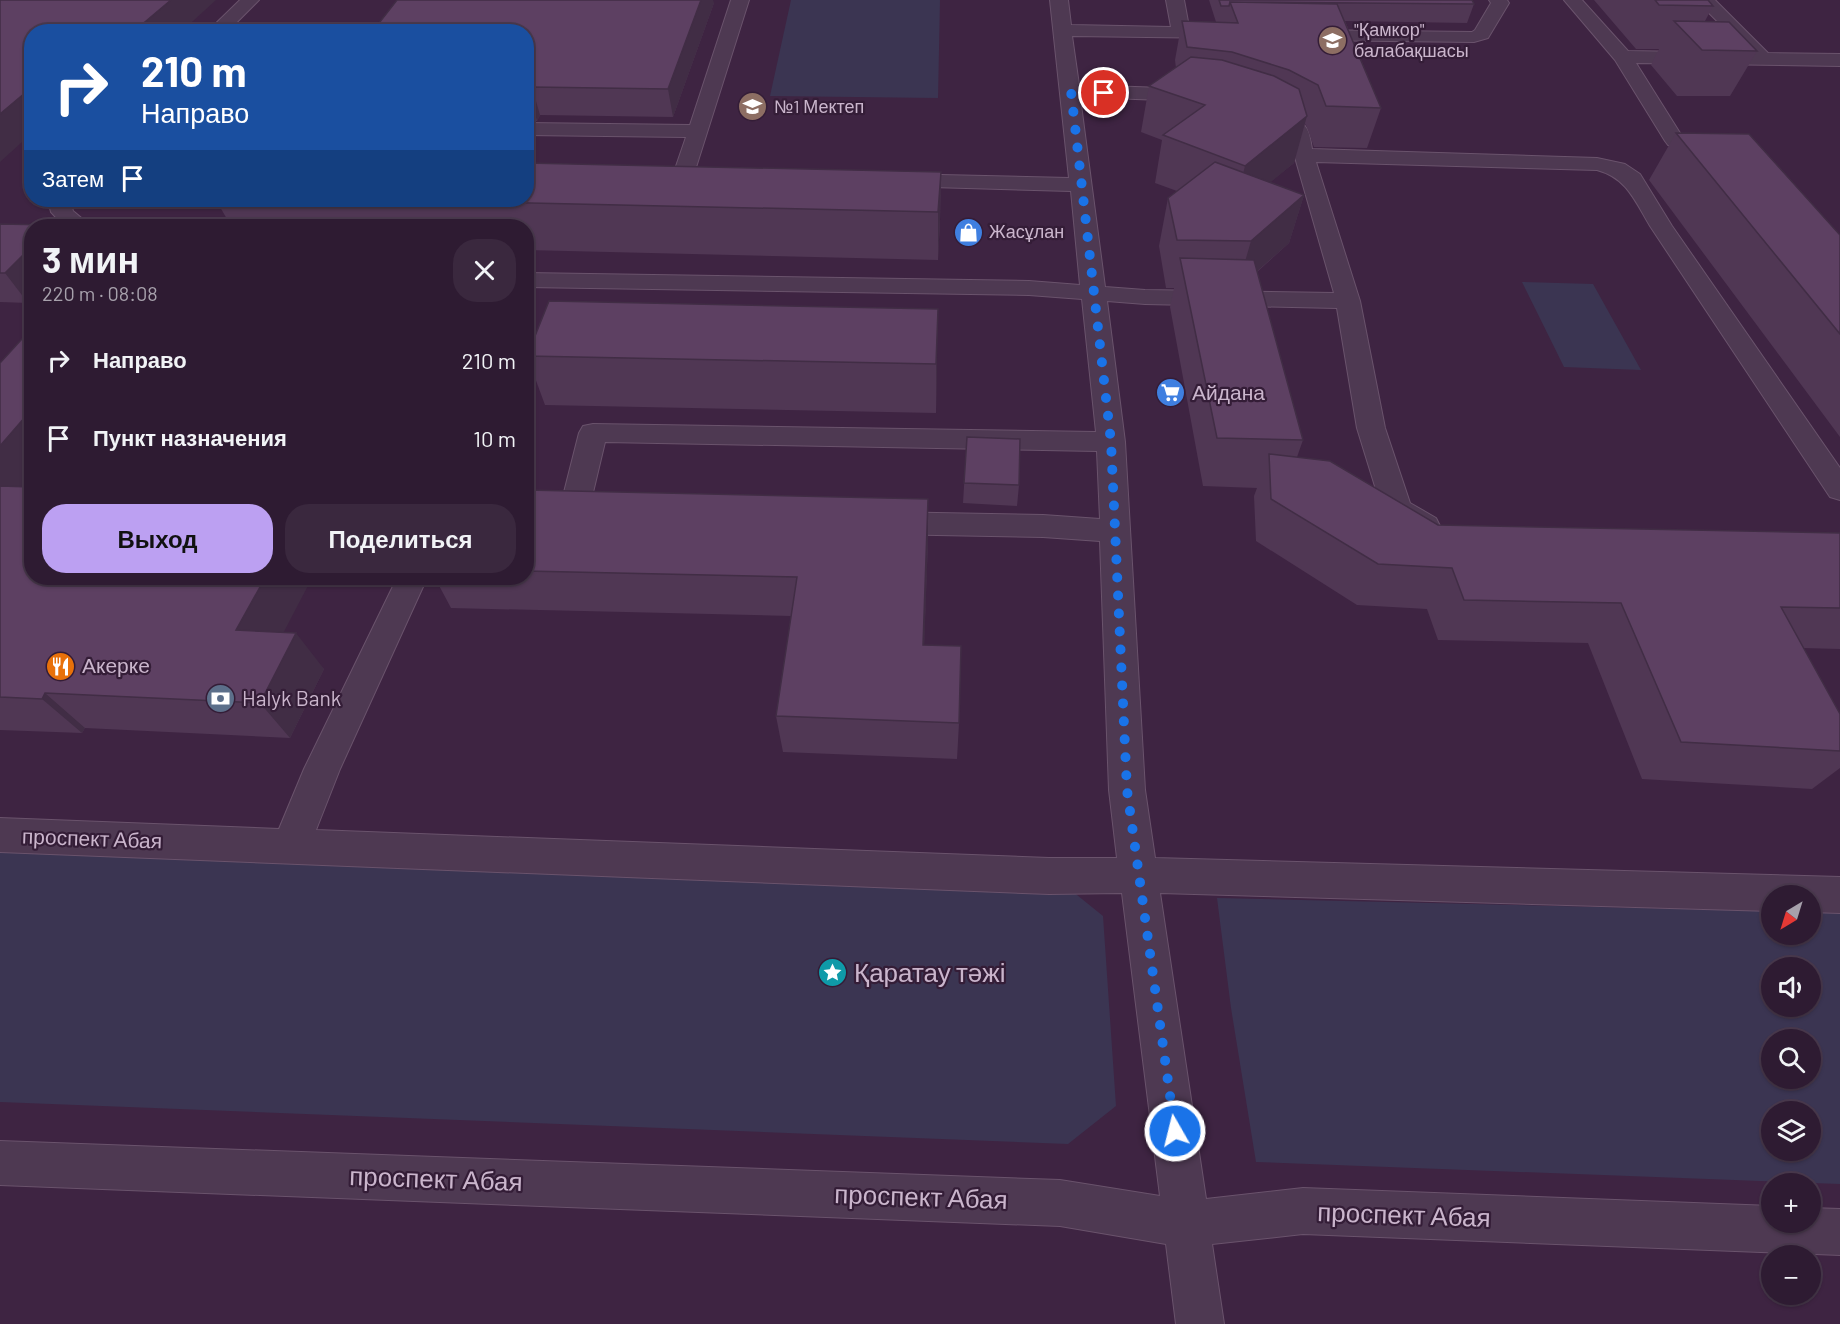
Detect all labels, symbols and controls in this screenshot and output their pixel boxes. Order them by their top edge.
place label: "Қамкор" балабақшасы [1354,18,1469,61]
school or university icon: "Қамкор" балабақшасы [1317,24,1349,56]
text: 210 m [141,45,247,95]
icon: right [42,48,120,126]
pin [1078,67,1129,118]
icon: arrive [1087,76,1120,109]
school or university icon: №1 Мектеп [737,91,769,123]
place label: №1 Мектеп [774,95,864,117]
text: Направо [141,96,249,128]
icon: arrive [116,162,149,195]
text: Затем [42,165,104,191]
shop icon: Жасұлан [952,216,984,248]
place label: Жасұлан [989,220,1064,242]
text: 3 мин [42,237,139,280]
button: close [453,239,516,302]
text: 220 m · 08:08 [42,281,158,305]
icon: right [42,344,75,377]
text: Направо [93,346,187,372]
text: 210 m [462,347,516,373]
supermarket icon: Айдана [1155,377,1187,409]
place label: Айдана [1192,379,1265,404]
icon: arrive [42,422,75,455]
text: Пункт назначения [93,424,287,450]
text: 10 m [473,425,516,451]
button: Выход [42,504,273,573]
button: Поделиться [285,504,516,573]
restaurant icon: Акерке [45,650,77,682]
place label: Акерке [82,652,150,677]
bank icon: Halyk Bank [205,683,237,715]
place label: Halyk Bank [242,685,341,710]
street label: проспект Абая [22,823,163,852]
north arrow [1761,885,1821,945]
map controls [1761,885,1821,1305]
place label: Қаратау тәжі [854,956,1005,987]
place icon: Қаратау тәжі [817,957,849,989]
button: sound [1761,957,1821,1017]
button: search [1761,1029,1821,1089]
position arrow [1143,1099,1207,1163]
button: layers [1761,1101,1821,1161]
street label: проспект Абая [349,1159,523,1196]
button: + [1761,1173,1821,1233]
street label: проспект Абая [834,1177,1008,1214]
street label: проспект Абая [1317,1195,1491,1232]
button: − [1761,1245,1821,1305]

